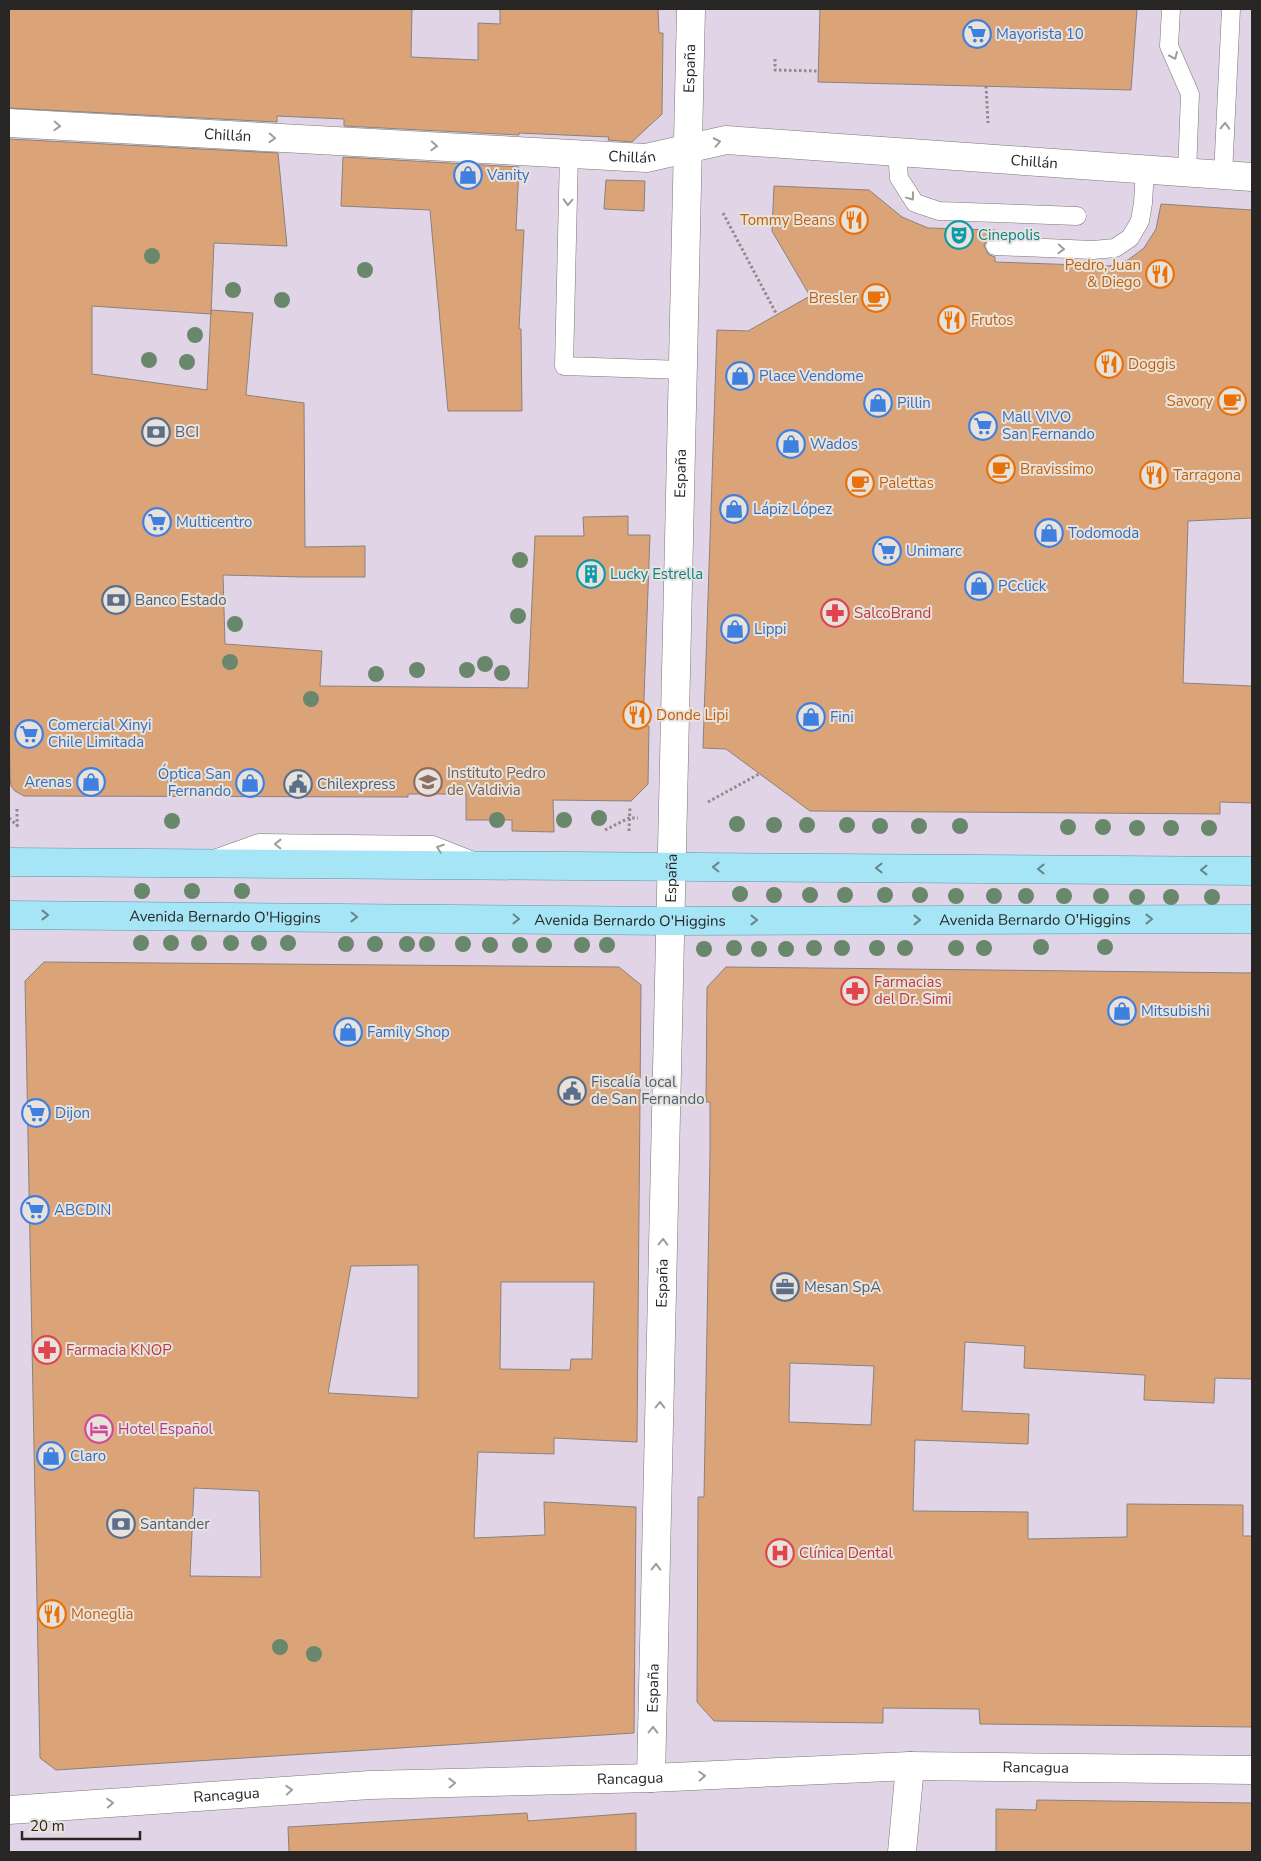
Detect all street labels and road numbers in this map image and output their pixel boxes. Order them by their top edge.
street label: España [679,44,700,93]
street label: Chillán [203,124,252,146]
street label: Chillán [608,146,658,168]
street label: Chillán [1010,150,1059,173]
street label: España [670,449,691,498]
street label: España [661,853,682,903]
street label: Avenida Bernardo O'Higgins [129,906,321,928]
street label: Avenida Bernardo O'Higgins [939,909,1131,930]
street label: Avenida Bernardo O'Higgins [534,910,726,931]
street label: España [652,1258,673,1308]
street label: España [642,1663,664,1713]
street label: Rancagua [1002,1757,1069,1778]
street label: Rancagua [597,1767,664,1789]
street label: Rancagua [193,1783,260,1807]

